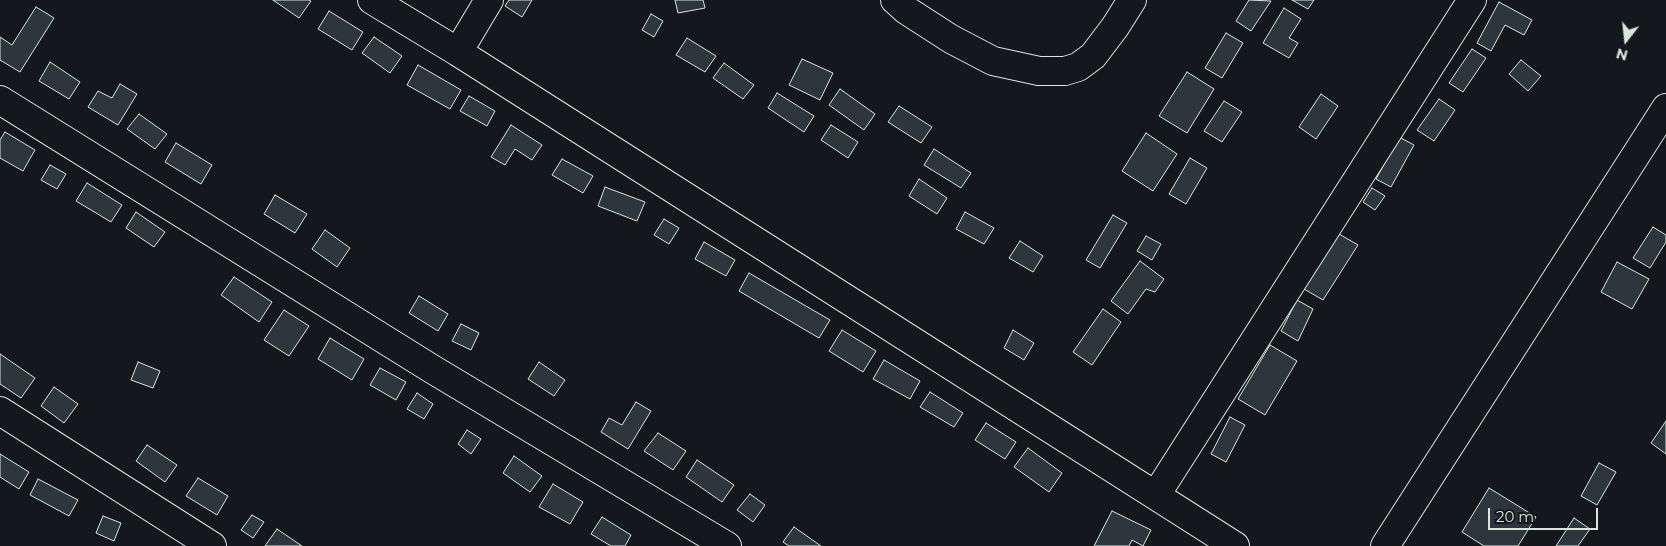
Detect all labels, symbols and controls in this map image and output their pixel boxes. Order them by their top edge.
north arrow [1601,15,1651,65]
text: N [1614,44,1630,65]
scale bar [1491,498,1601,530]
text: 20 m [1496,507,1534,526]

